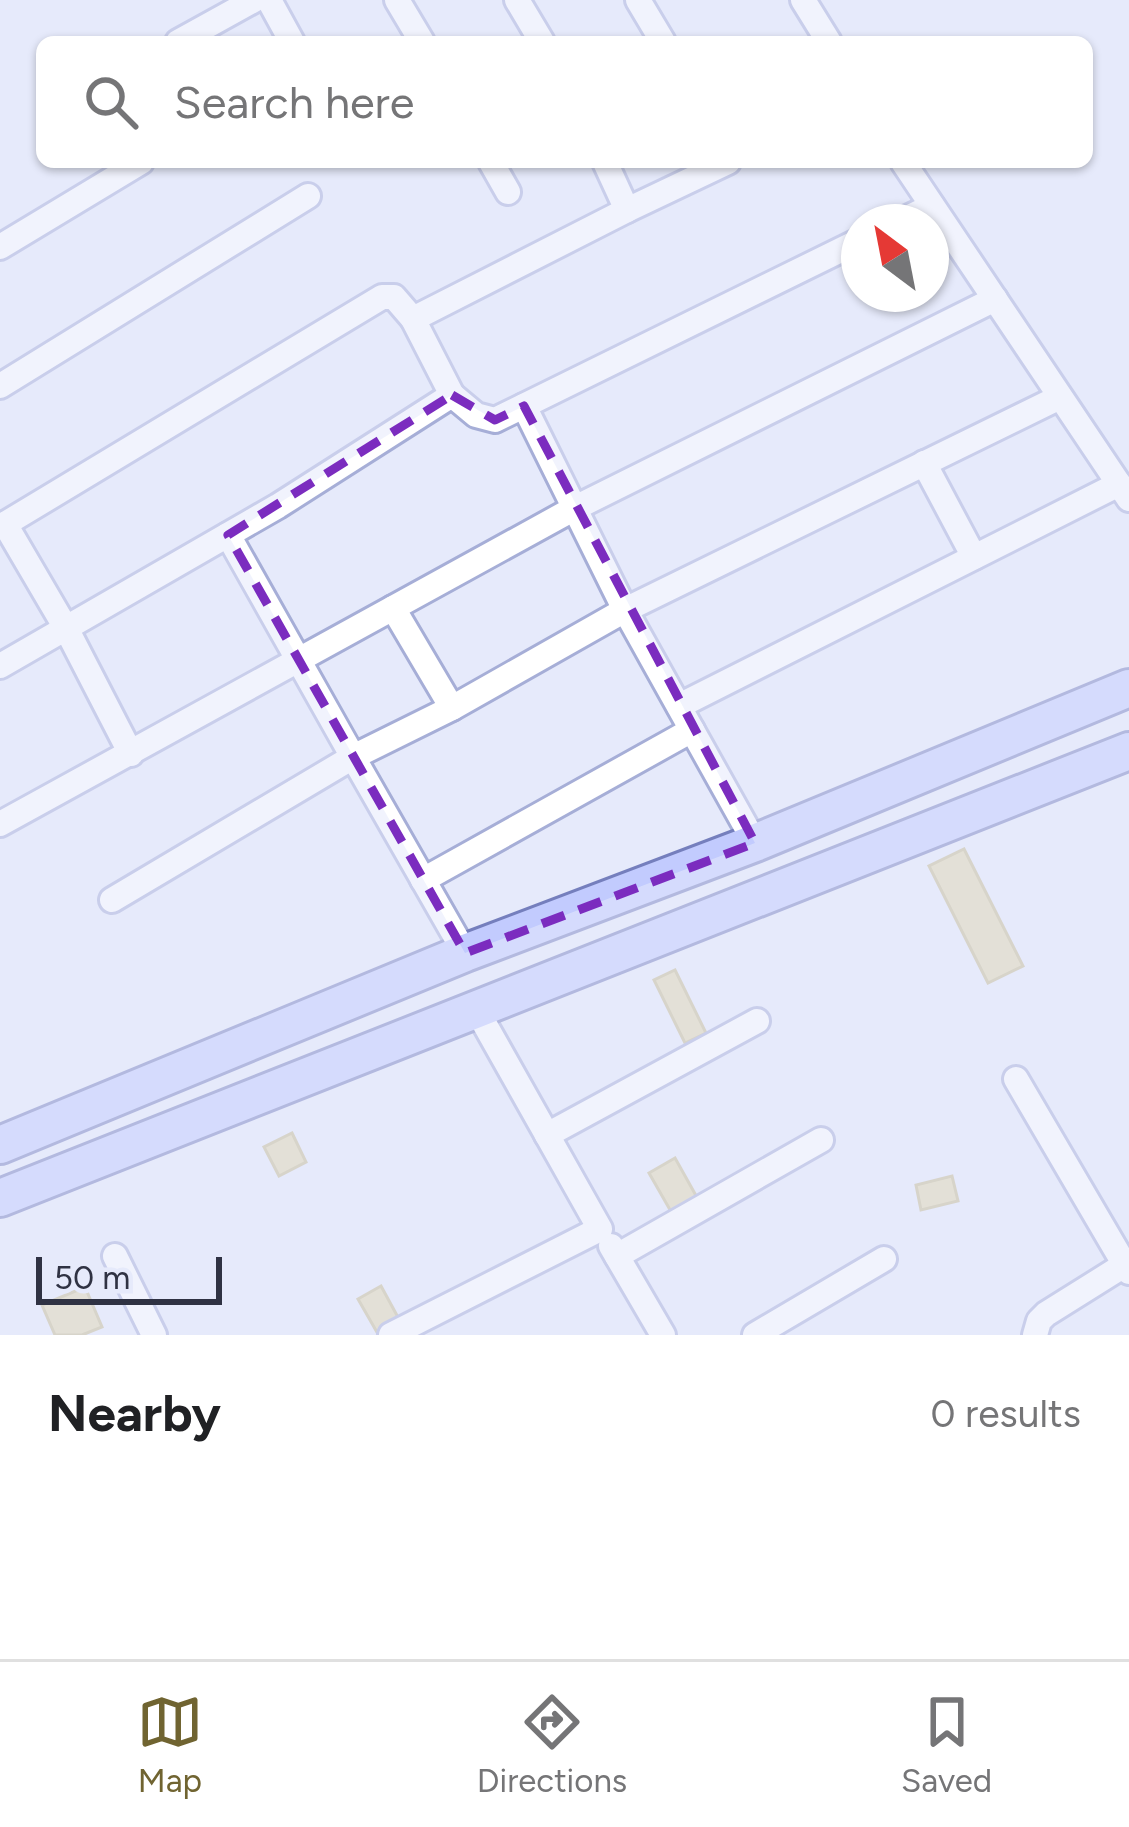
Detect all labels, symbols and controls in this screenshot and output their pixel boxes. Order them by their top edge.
search box [36,36,1093,168]
icon: search [78,69,144,135]
text: Search here [174,75,414,129]
north arrow [841,204,949,312]
scale bar [36,1251,222,1304]
text: 50 m [54,1258,130,1297]
text: Nearby [48,1383,221,1444]
text: 0 results [930,1390,1081,1437]
tab: Map [137,1689,203,1800]
tab: Directions [477,1689,627,1800]
tab: Saved [901,1689,992,1800]

